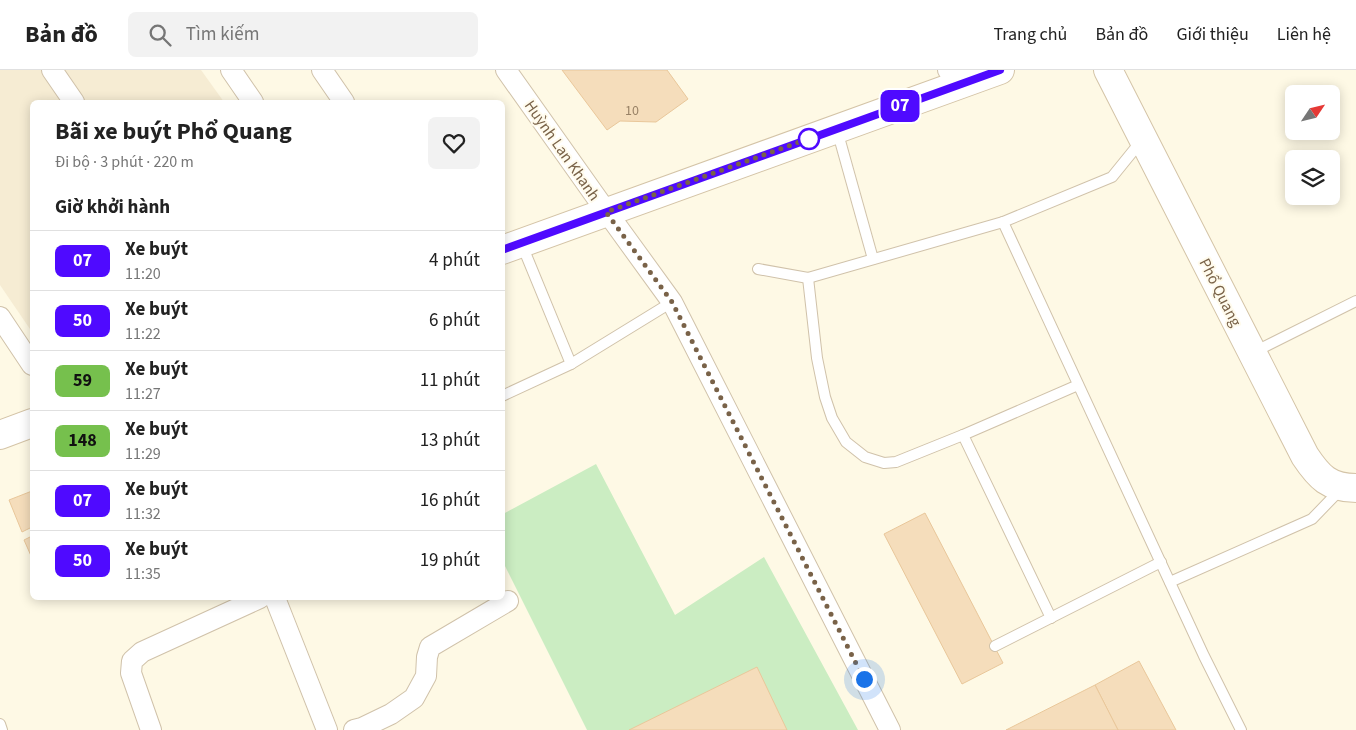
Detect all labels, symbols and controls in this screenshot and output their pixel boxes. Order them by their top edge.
search box [128,12,478,57]
text: Bản đồ [25,17,98,52]
icon: search [146,21,174,49]
text: Tìm kiếm [186,21,259,48]
text: Trang chủ [993,22,1067,47]
text: Bản đồ [1095,22,1148,47]
text: Giới thiệu [1176,22,1249,47]
text: Liên hệ [1277,22,1331,47]
north arrow [1285,85,1340,140]
map controls [1285,85,1340,205]
line badge: 07 [878,90,922,122]
text: 07 [890,93,910,118]
street label: Huỳnh Lan Khanh [519,96,605,205]
house number: 10 [625,101,639,121]
text: Bãi xe buýt Phổ Quang [55,114,292,149]
button: heart [428,117,480,169]
unlabelled marker [798,128,820,150]
button: layers [1285,150,1340,205]
text: Đi bộ · 3 phút · 220 m [55,151,194,173]
text: Giờ khởi hành [55,194,170,221]
text: Xe buýt [125,236,188,263]
text: 4 phút [429,247,480,274]
text: 07 [73,248,92,273]
street label: Phổ Quang [1194,255,1247,330]
text: 11:20 [125,263,161,285]
text: Xe buýt [125,296,188,323]
text: 6 phút [429,307,480,334]
text: 50 [73,308,92,333]
text: 11:22 [125,323,161,345]
text: Xe buýt [125,356,188,383]
text: 11 phút [420,367,480,394]
text: 59 [73,368,92,393]
text: 11:27 [125,383,161,405]
text: Xe buýt [125,416,188,443]
text: 13 phút [420,427,480,454]
text: 148 [68,428,97,453]
text: 11:29 [125,443,161,465]
text: Xe buýt [125,476,188,503]
text: 16 phút [420,487,480,514]
text: 07 [73,488,92,513]
text: 11:32 [125,503,161,525]
text: Xe buýt [125,536,188,563]
text: 19 phút [420,547,480,574]
text: 50 [73,548,92,573]
text: 11:35 [125,563,161,585]
your location [852,667,877,692]

